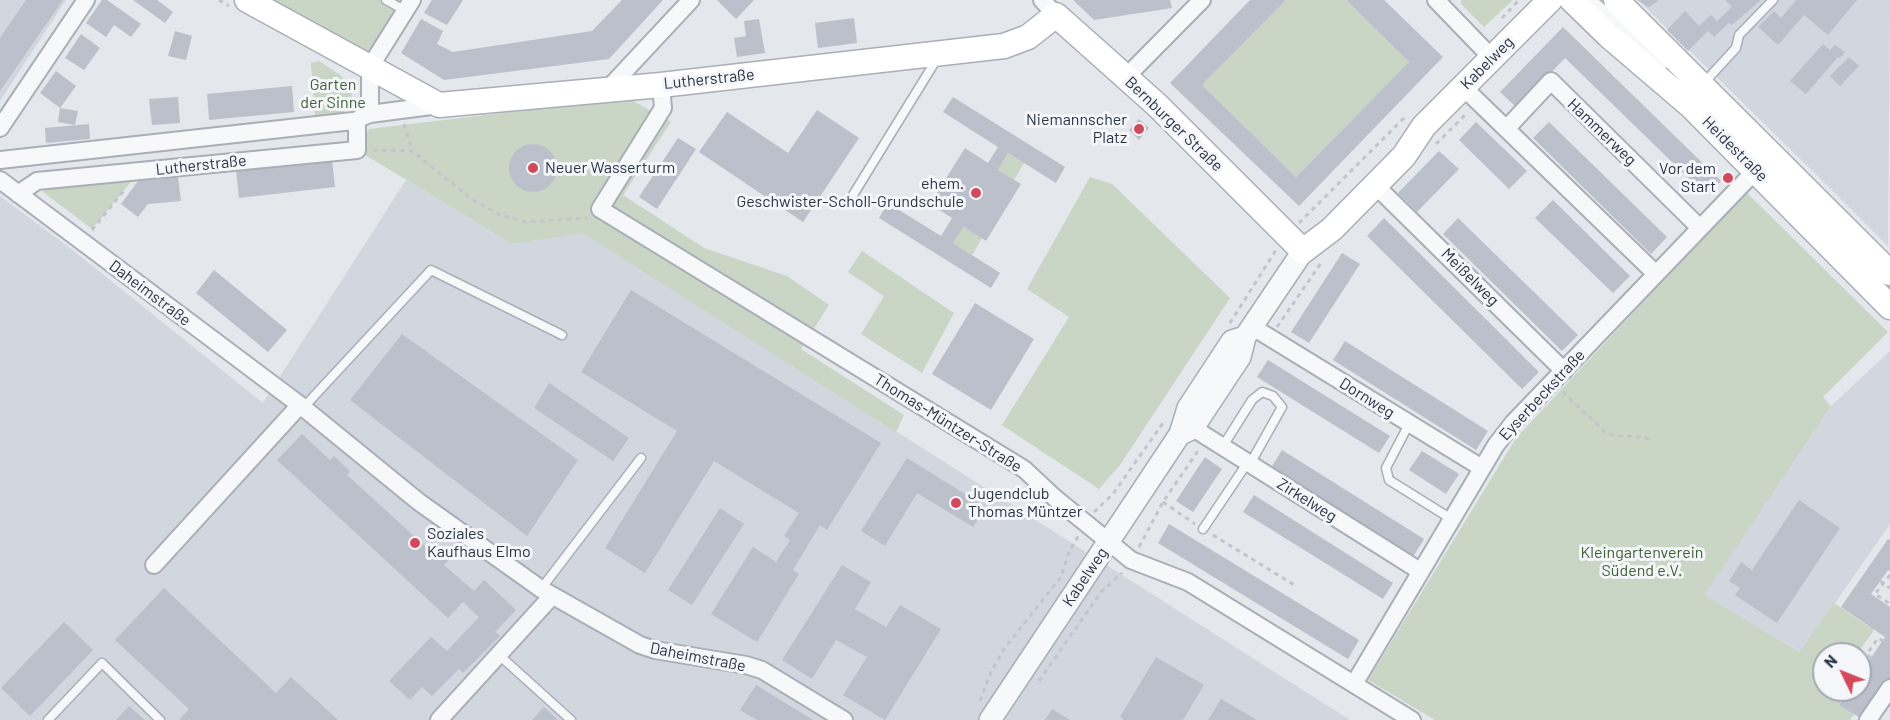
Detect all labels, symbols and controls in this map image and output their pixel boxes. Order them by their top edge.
street label: Kabelweg [1456,32,1518,94]
street label: Lutherstraße [663,65,755,93]
street label: Bernburger Straße [1121,72,1227,176]
park label: Garten der Sinne [300,75,366,113]
street label: Hammerweg [1564,94,1640,170]
place label: Niemannscher Platz [1026,110,1127,148]
street label: Heidestraße [1698,112,1772,186]
marker: Niemannscher Platz [1132,122,1146,136]
street label: Lutherstraße [155,151,247,179]
place label: Neuer Wasserturm [545,158,675,178]
place label: Vor dem Start [1659,159,1716,197]
marker: Neuer Wasserturm [526,161,540,175]
marker: Vor dem Start [1721,171,1735,185]
place label: ehem. Geschwister-Scholl-Grundschule [736,174,964,212]
marker: ehem. Geschwister-Scholl-Grundschule [969,186,983,200]
street label: Meißelweg [1437,244,1503,310]
street label: Daheimstraße [105,256,195,330]
street label: Eyserbeckstraße [1495,346,1589,444]
street label: Thomas-Müntzer-Straße [871,370,1025,476]
street label: Dornweg [1336,374,1398,422]
street label: Zirkelweg [1274,474,1340,526]
place label: Jugendclub Thomas Müntzer [968,484,1083,522]
marker: Jugendclub Thomas Müntzer [949,496,963,510]
place label: Soziales Kaufhaus Elmo [427,524,531,562]
marker: Soziales Kaufhaus Elmo [408,536,422,550]
park label: Kleingartenverein Südend e.V. [1581,543,1703,581]
street label: Kabelweg [1058,544,1112,610]
street label: Daheimstraße [648,638,748,676]
north arrow [1812,642,1872,702]
text: N [1819,650,1841,671]

